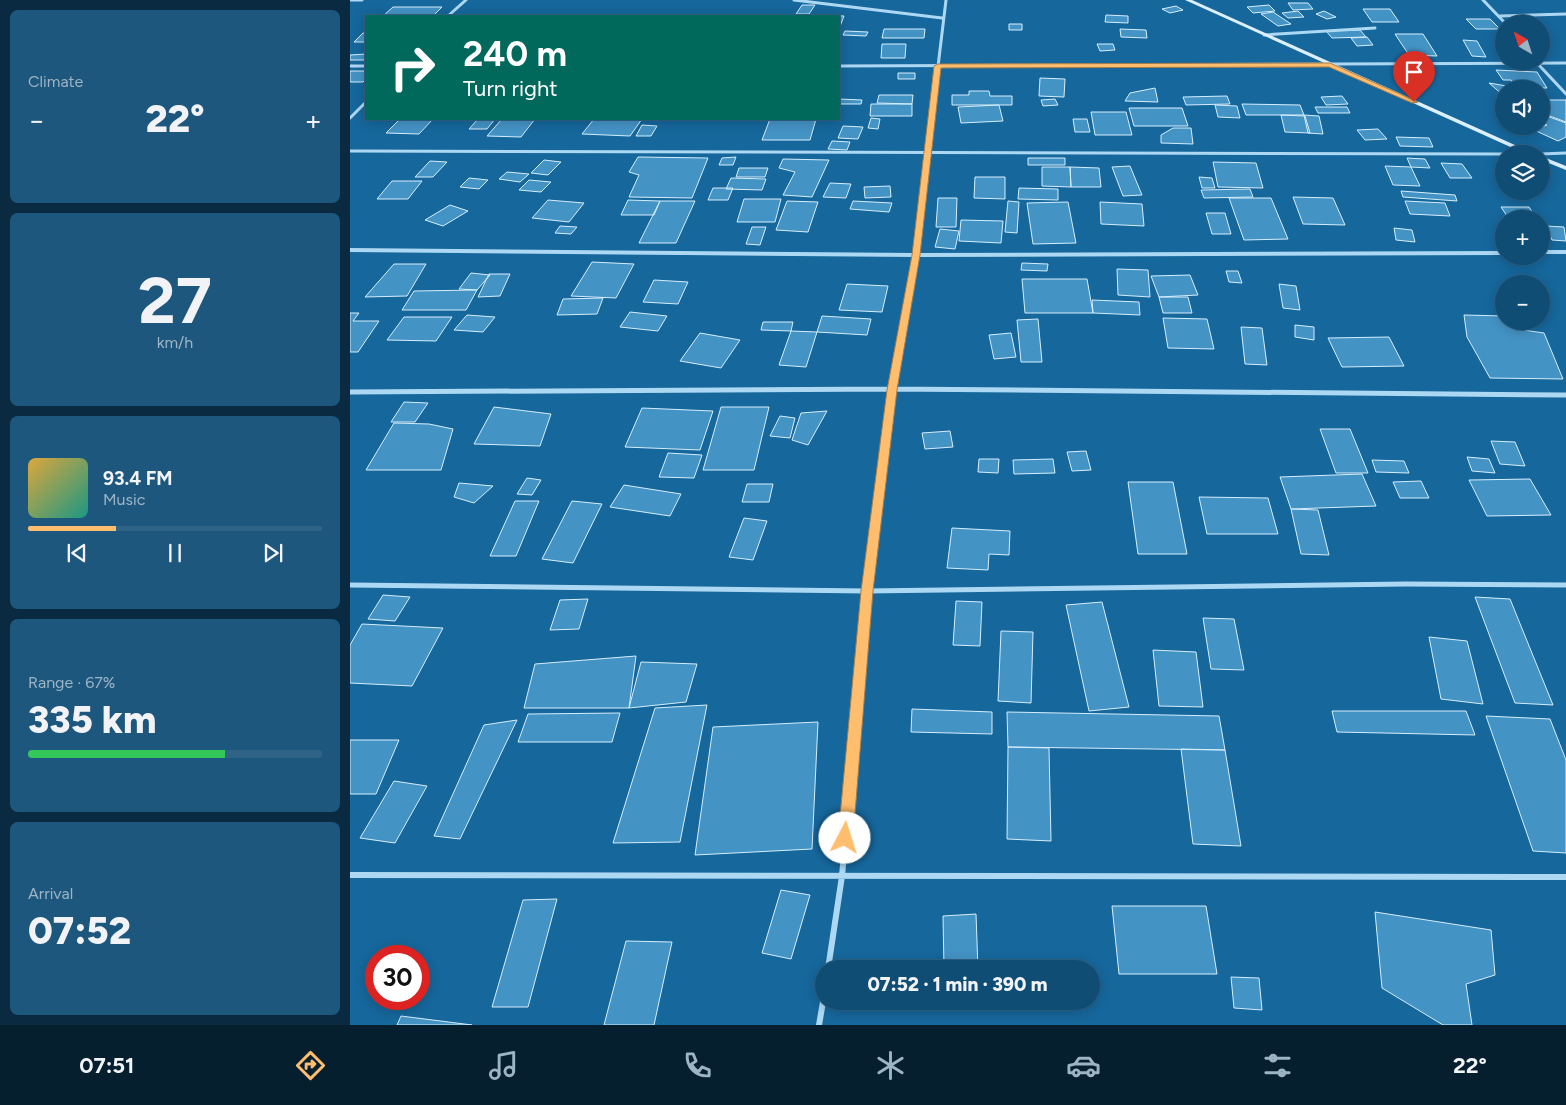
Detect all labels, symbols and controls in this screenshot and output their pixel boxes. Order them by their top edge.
north arrow [1495,15,1550,70]
map controls [1495,15,1550,330]
text: 240 m [463,33,567,75]
icon: right [380,35,445,100]
pin [1393,51,1435,102]
icon: arrive [1400,58,1428,86]
text: Climate [28,72,83,91]
text: Turn right [463,75,558,102]
button: sound [1495,80,1550,135]
text: 22° [145,96,205,142]
text: − [28,103,45,137]
text: + [305,103,322,137]
button: layers [1495,145,1550,200]
button: + [1495,210,1550,265]
text: 27 [138,261,212,339]
button: − [1495,275,1550,330]
text: km/h [157,333,193,352]
text: 93.4 FM [103,467,173,490]
text: Music [103,490,145,509]
icon: previous [63,539,91,567]
icon: pause [161,539,189,567]
icon: next [259,539,287,567]
text: Range · 67% [28,673,115,692]
text: 335 km [28,697,157,743]
position arrow [818,811,870,863]
text: Arrival [28,884,73,903]
text: 07:52 [28,908,131,954]
speed limit sign: 30 [365,945,430,1010]
text: 07:52 · 1 min · 390 m [867,973,1048,996]
icon: directions [293,1048,328,1083]
icon: music [486,1048,521,1083]
icon: phone [680,1048,715,1083]
icon: climate [873,1048,908,1083]
icon: car [1066,1048,1101,1083]
icon: filters [1260,1048,1295,1083]
text: 07:51 [79,1052,134,1079]
text: 22° [1453,1052,1487,1079]

